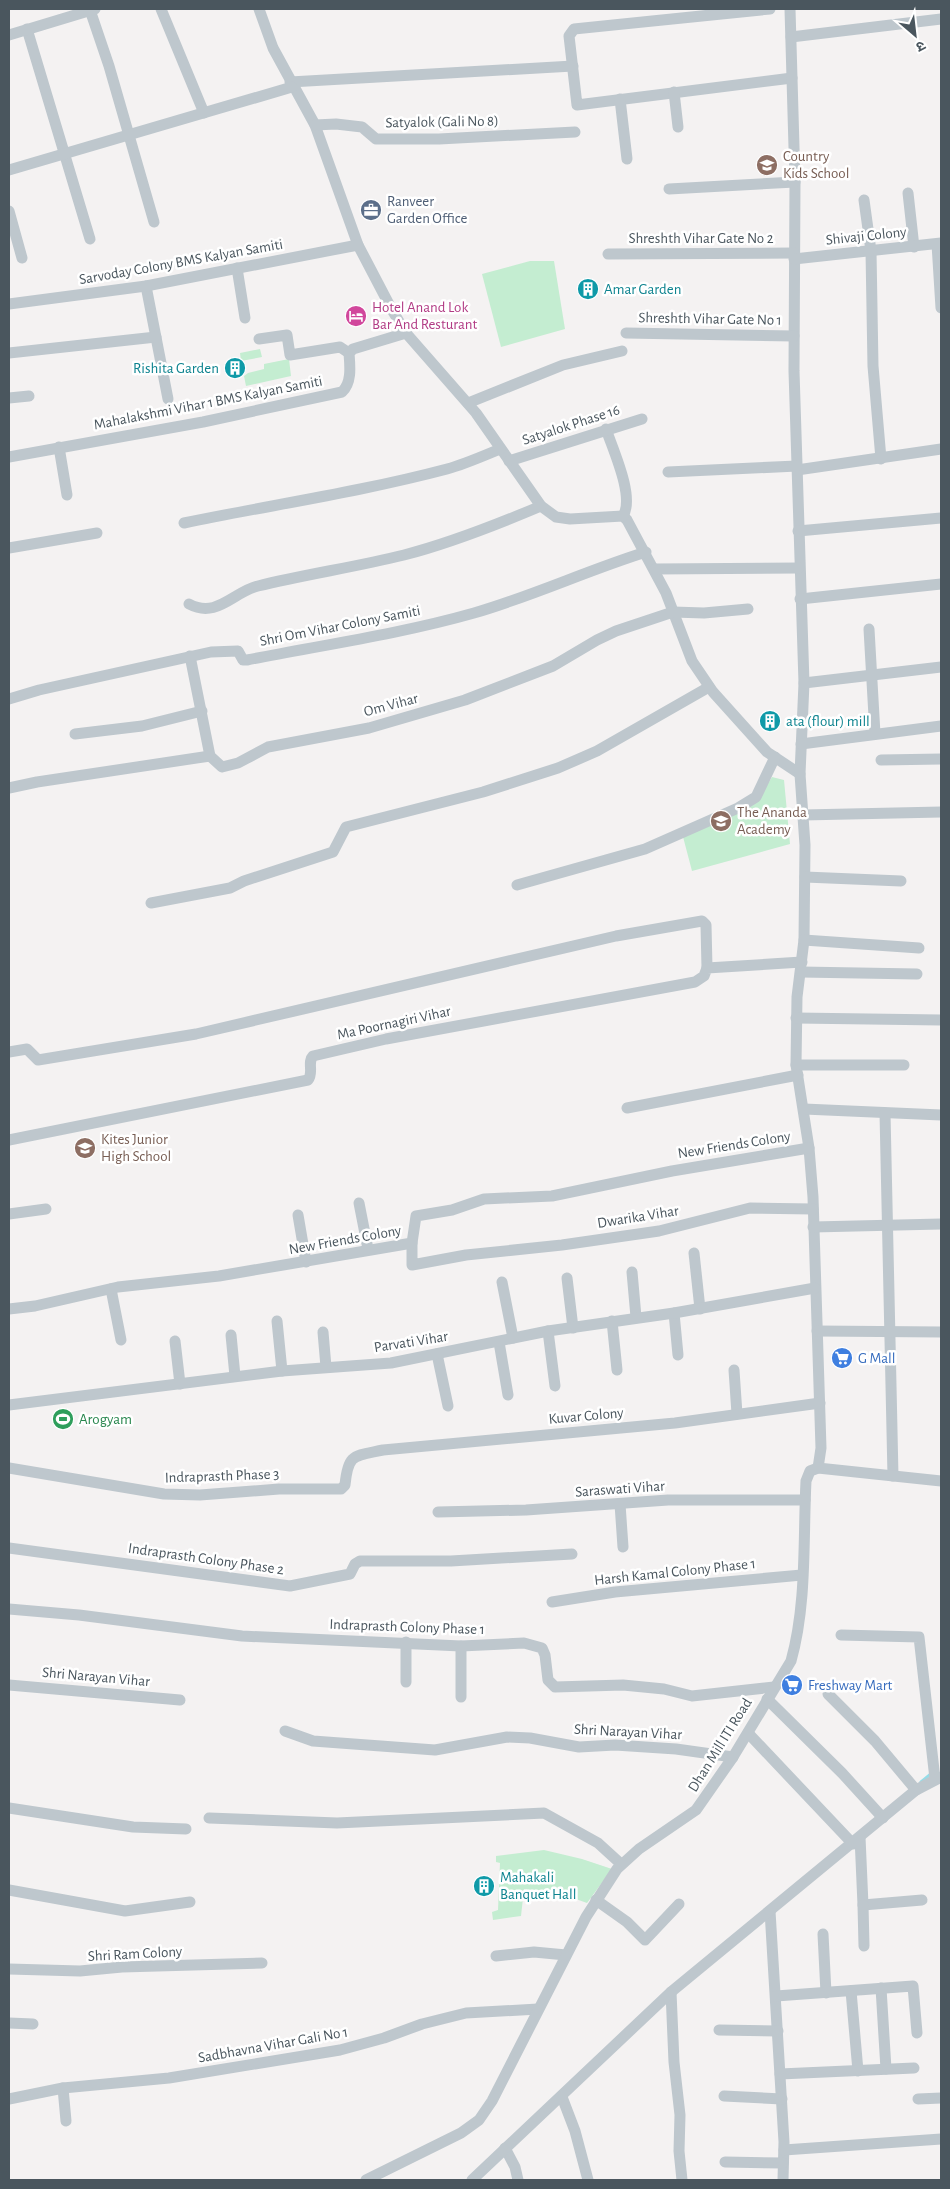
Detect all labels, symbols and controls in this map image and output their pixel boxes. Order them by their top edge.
north arrow [890,10,940,60]
text: उ [913,37,928,54]
street label: Satyalok (Gali No 8) [385,114,499,130]
place label: Country Kids School [783,149,849,181]
school or university icon: Country Kids School [755,153,779,177]
place label: Ranveer Garden Office [387,194,468,226]
office icon: Ranveer Garden Office [359,198,383,222]
street label: Shivaji Colony [825,224,908,248]
street label: Shreshth Vihar Gate No 2 [628,231,774,246]
street label: Sarvoday Colony BMS Kalyan Samiti [78,237,284,287]
building icon: Amar Garden [576,277,600,301]
place label: Amar Garden [604,282,682,297]
place label: Hotel Anand Lok Bar And Resturant [372,300,477,332]
hotel icon: Hotel Anand Lok Bar And Resturant [344,304,368,328]
street label: Shreshth Vihar Gate No 1 [638,310,782,328]
building icon: Rishita Garden [223,356,247,380]
place label: Rishita Garden [133,361,219,376]
street label: Mahalakshmi Vihar 1 BMS Kalyan Samiti [92,373,324,433]
street label: Satyalok Phase 16 [520,402,622,448]
street label: Shri Om Vihar Colony Samiti [258,603,422,649]
street label: Om Vihar [362,691,420,719]
building icon: ata (flour) mill [758,709,782,733]
place label: ata (flour) mill [786,714,870,729]
place label: The Ananda Academy [737,805,807,837]
school or university icon: The Ananda Academy [709,809,733,833]
street label: Ma Poornagiri Vihar [336,1004,452,1042]
street label: New Friends Colony [677,1129,792,1161]
place label: Kites Junior High School [101,1132,171,1164]
school or university icon: Kites Junior High School [73,1136,97,1160]
street label: Dwarika Vihar [596,1203,680,1231]
street label: New Friends Colony [288,1223,403,1257]
street label: Parvati Vihar [373,1329,449,1355]
supermarket icon: G Mall [830,1346,854,1370]
place label: G Mall [858,1351,896,1366]
street label: Kuvar Colony [548,1405,625,1427]
sports icon: Arogyam [51,1407,75,1431]
place label: Arogyam [79,1412,132,1427]
street label: Indraprasth Phase 3 [165,1467,279,1485]
street label: Saraswati Vihar [575,1478,666,1500]
street label: Indraprasth Colony Phase 2 [127,1541,285,1577]
street label: Harsh Kamal Colony Phase 1 [594,1556,756,1588]
street label: Indraprasth Colony Phase 1 [329,1617,485,1637]
street label: Shri Narayan Vihar [41,1665,151,1689]
supermarket icon: Freshway Mart [780,1673,804,1697]
place label: Freshway Mart [808,1678,893,1693]
street label: Dhan Mill ITI Road [685,1695,755,1794]
street label: Shri Narayan Vihar [573,1722,683,1742]
place label: Mahakali Banquet Hall [500,1870,576,1902]
building icon: Mahakali Banquet Hall [472,1874,496,1898]
street label: Shri Ram Colony [87,1944,183,1964]
street label: Sadbhavna Vihar Gali No 1 [197,2024,349,2066]

